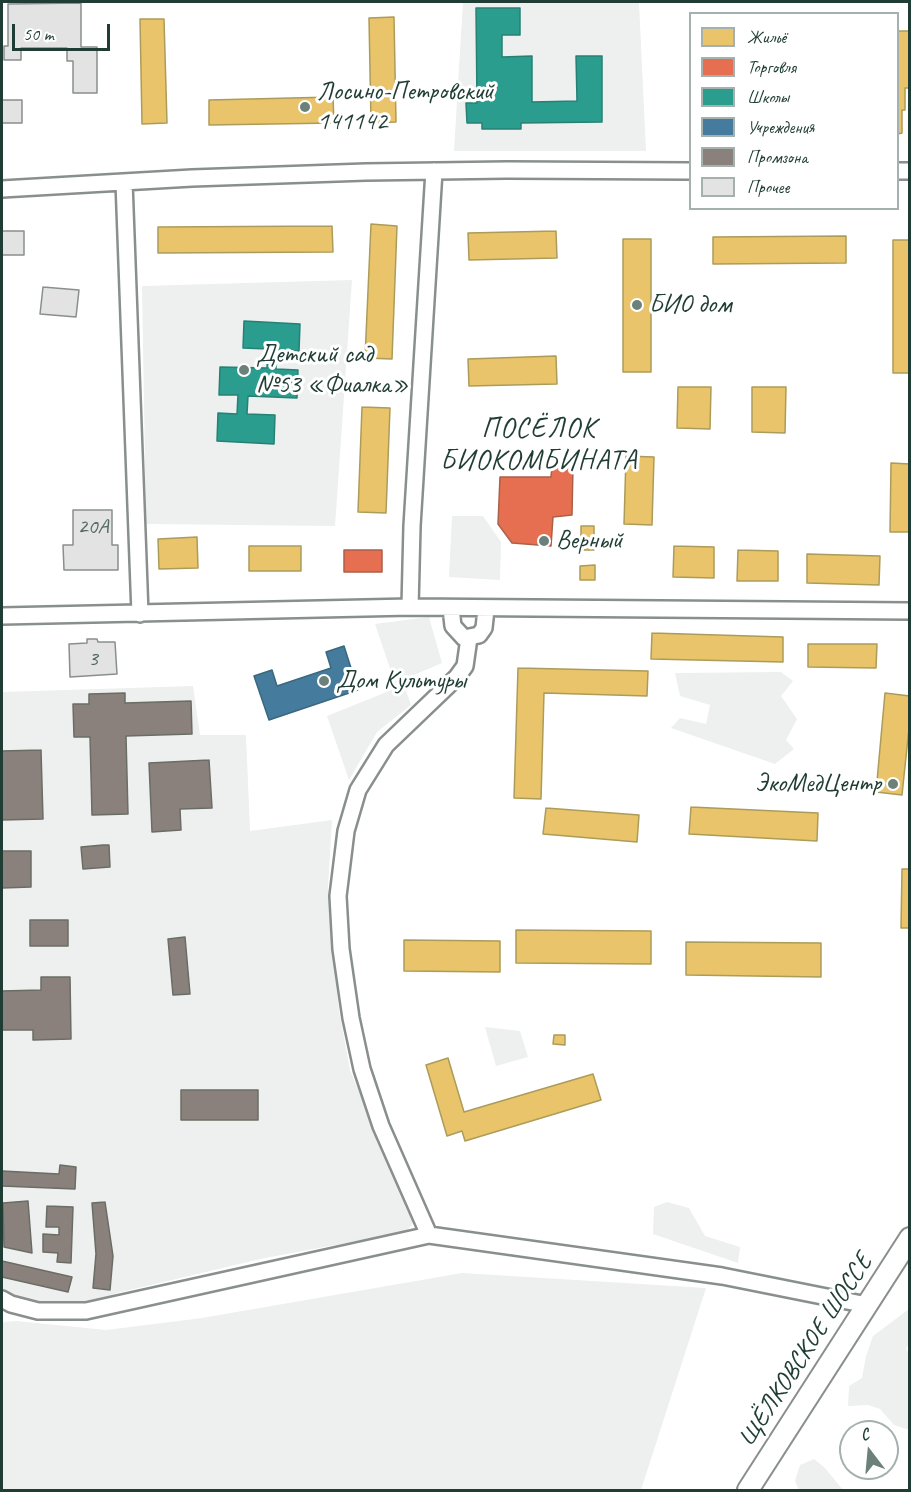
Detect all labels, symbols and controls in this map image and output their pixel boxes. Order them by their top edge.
scale bar [15,12,112,50]
legend [689,12,899,210]
text: 50 m [23,23,54,45]
text: Жильё [747,26,786,48]
text: Торговля [747,56,796,78]
place label: Лосино-Петровский 141142 [317,76,494,138]
text: Школы [747,86,789,108]
marker: Лосино-Петровский 141142 [298,100,312,114]
text: Учреждения [747,116,814,138]
text: Промзона [747,146,808,168]
text: Прочее [747,176,789,198]
place label: БИО дом [649,289,731,321]
marker: БИО дом [630,298,644,312]
place label: Детский сад №53 «Фиалка» [256,339,409,400]
marker: Детский сад №53 «Фиалка» [237,363,251,377]
district label: ПОСЁЛОК БИОКОМБИНАТА [439,413,639,479]
house number: 20А [78,514,108,540]
place label: Верный [556,525,623,557]
marker: Верный [537,534,551,548]
house number: 3 [88,646,98,672]
place label: Дом Культуры [336,665,466,697]
marker: Дом Культуры [317,674,331,688]
place label: ЭкоМедЦентр [755,768,881,800]
marker: ЭкоМедЦентр [886,777,900,791]
street label: ЩЁЛКОВСКОЕ ШОССЕ [732,1248,880,1452]
north arrow [839,1420,899,1480]

